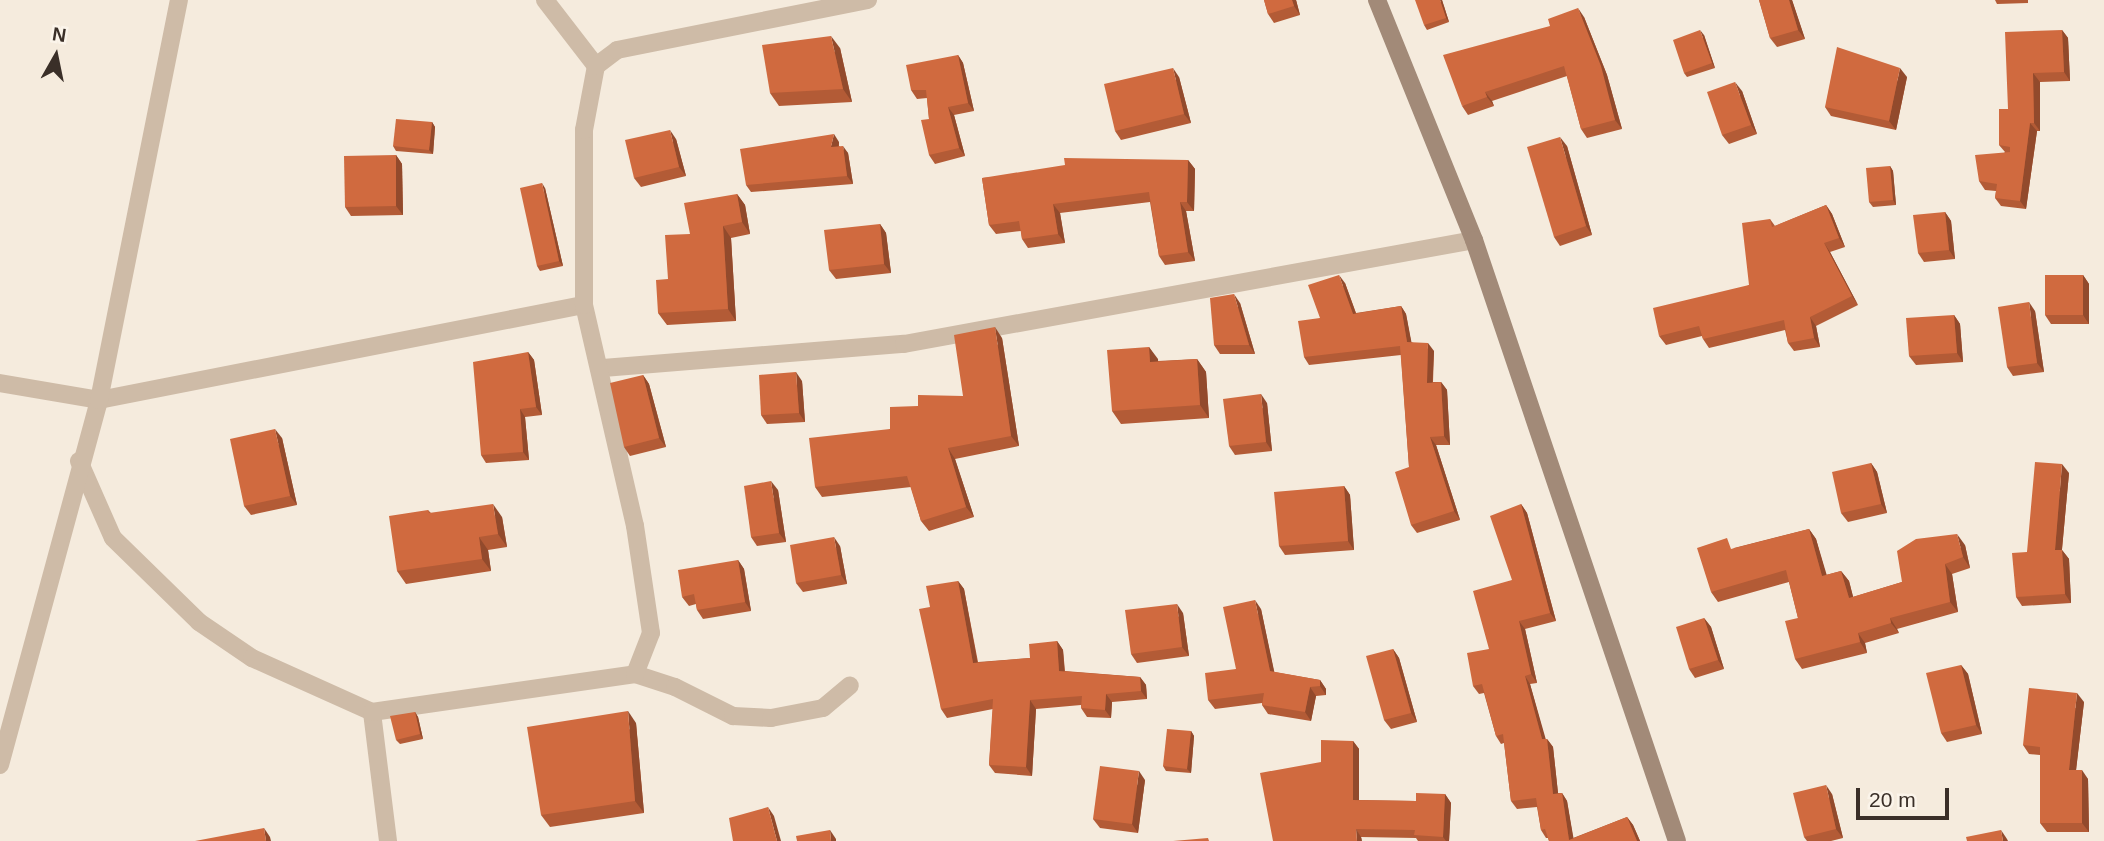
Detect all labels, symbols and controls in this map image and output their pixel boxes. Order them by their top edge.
north arrow [21,21,91,91]
text: N [51,23,68,46]
scale bar [1859,774,1952,818]
text: 20 m [1869,788,1916,811]

